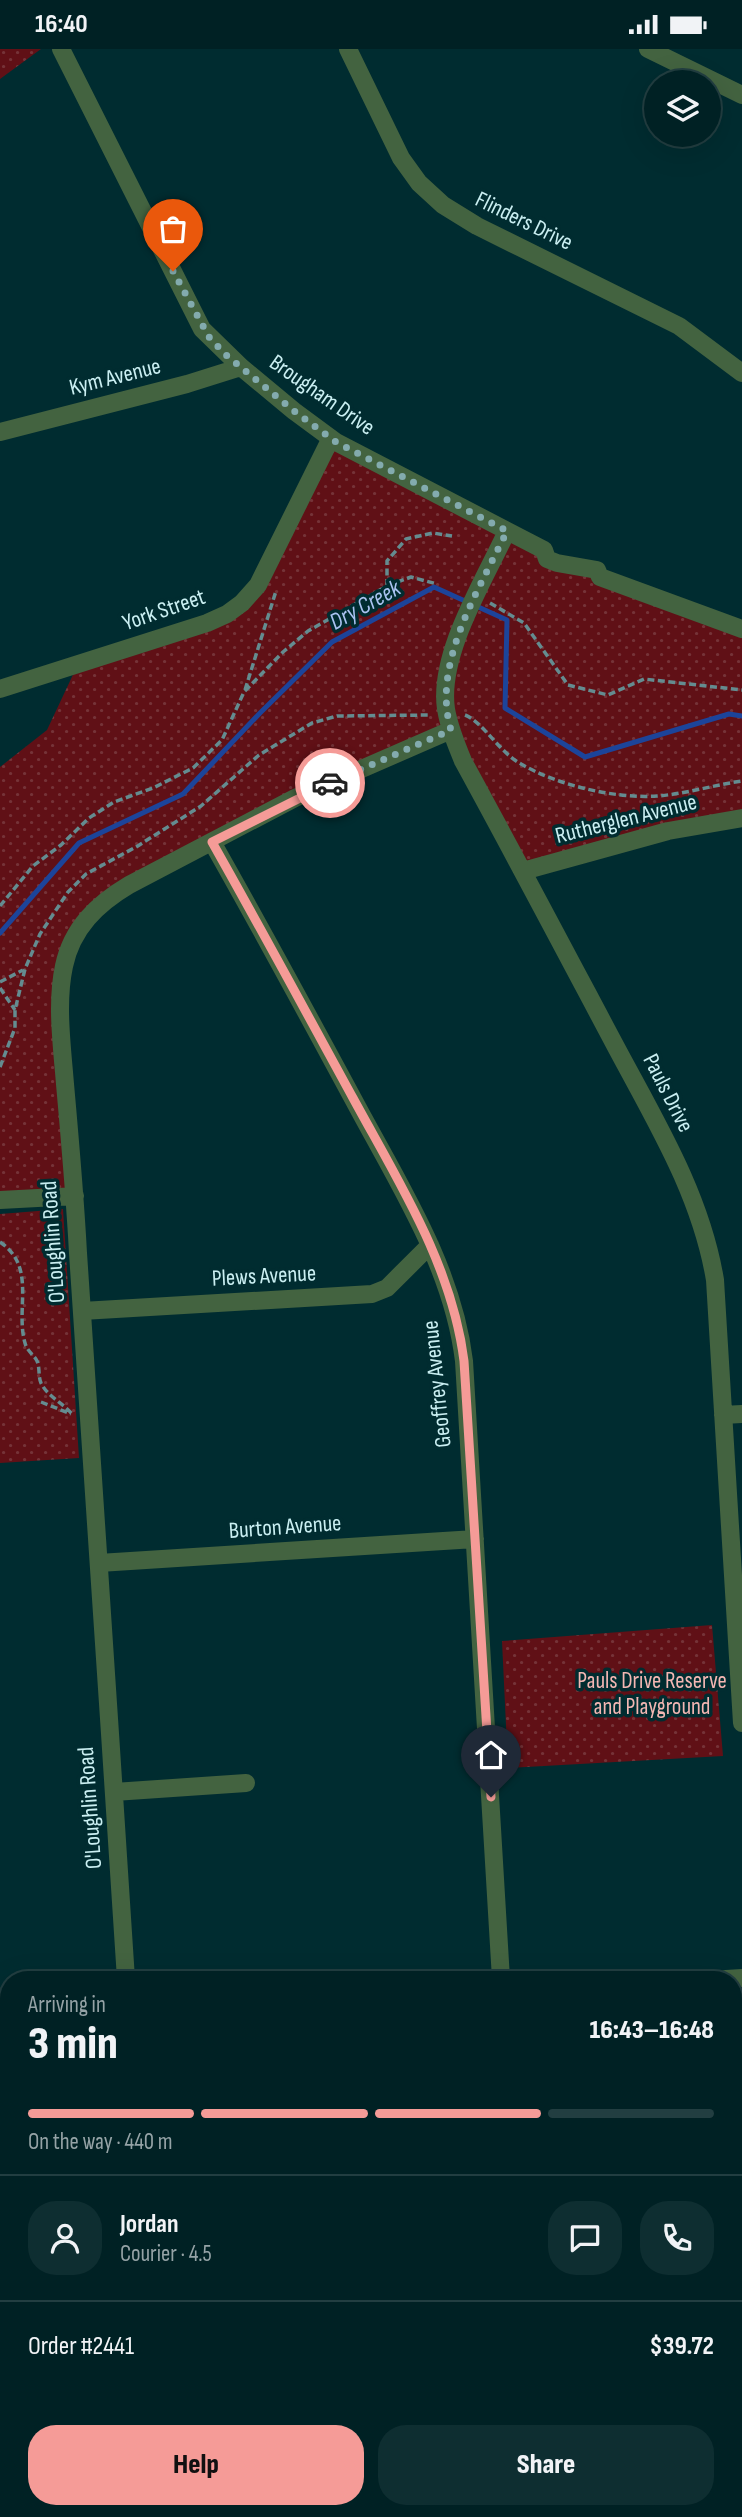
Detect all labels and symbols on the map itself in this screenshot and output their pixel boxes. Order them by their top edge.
street label: Flinders Drive [471,185,577,257]
pin [143,199,203,271]
street label: Brougham Drive [264,349,380,441]
street label: Kym Avenue [66,352,164,402]
water label: Dry Creek [324,573,407,636]
street label: York Street [119,583,209,637]
courier [295,748,365,818]
street label: Rutherglen Avenue [552,788,700,850]
street label: Pauls Drive [636,1049,700,1137]
street label: O'Loughlin Road [35,1180,71,1304]
street label: Plews Avenue [211,1259,317,1293]
street label: Geoffrey Avenue [416,1319,458,1449]
street label: Burton Avenue [228,1509,342,1545]
park label: Pauls Drive Reserve and Playground [577,1667,727,1721]
pin [461,1725,521,1797]
street label: O'Loughlin Road [72,1746,108,1870]

